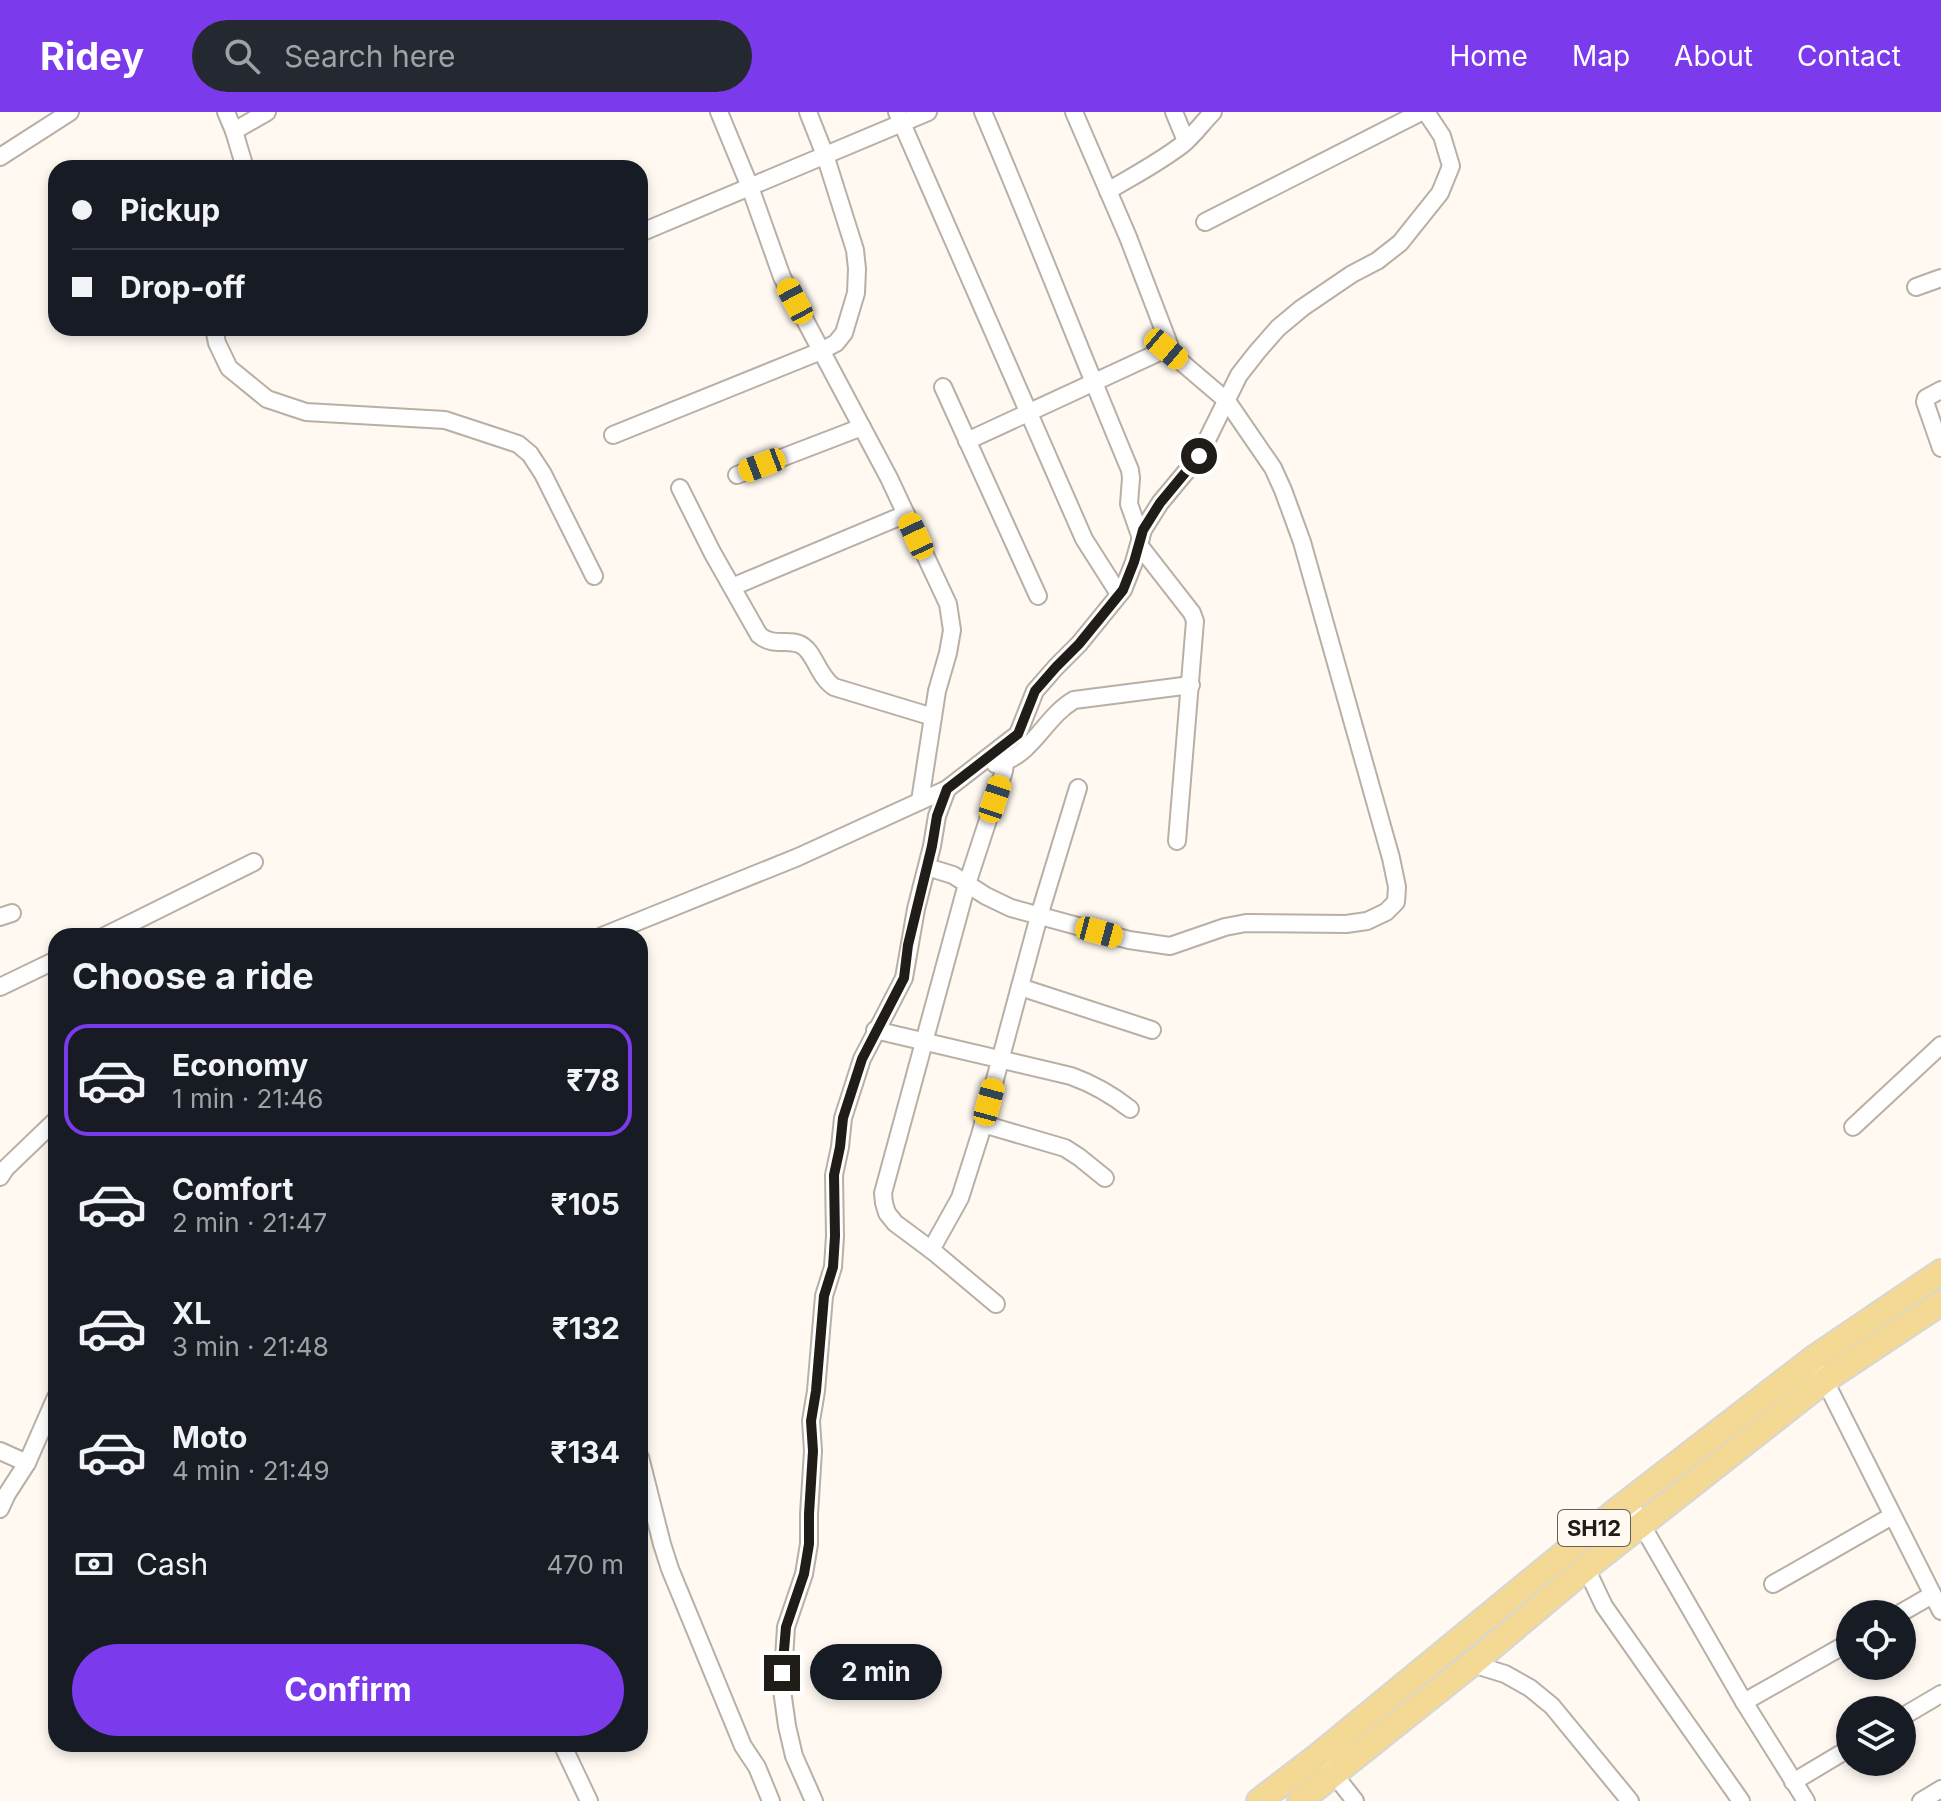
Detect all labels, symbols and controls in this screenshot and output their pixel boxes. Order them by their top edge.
search box [192,20,752,92]
text: Ridey [40,33,144,79]
icon: search [220,34,264,78]
text: Search here [284,38,456,74]
text: Home [1449,39,1528,73]
text: Map [1572,39,1630,73]
text: About [1674,39,1753,73]
text: Contact [1797,39,1901,73]
text: Pickup [120,192,220,228]
text: Drop-off [120,269,246,305]
car [773,274,817,328]
car [1140,324,1192,374]
route start [1181,438,1217,474]
car [735,445,789,485]
car [895,509,937,563]
car [976,772,1014,826]
car [1073,914,1125,950]
text: Choose a ride [72,954,314,998]
icon: car [76,1044,148,1116]
text: Economy [172,1047,308,1083]
text: ₹78 [566,1062,620,1098]
car [971,1076,1007,1128]
text: 1 min · 21:46 [172,1083,323,1114]
icon: car [76,1168,148,1240]
text: Comfort [172,1171,293,1207]
text: ₹105 [551,1186,620,1222]
text: 2 min · 21:47 [172,1207,327,1238]
icon: car [76,1292,148,1364]
text: XL [172,1295,211,1331]
text: ₹132 [552,1310,620,1346]
text: 3 min · 21:48 [172,1331,329,1362]
icon: car [76,1416,148,1488]
text: Moto [172,1419,247,1455]
text: ₹134 [550,1434,620,1470]
text: 4 min · 21:49 [172,1455,330,1486]
road number: SH12 [1558,1510,1630,1546]
icon: cash [72,1542,116,1586]
text: Cash [136,1546,208,1582]
text: 470 m [546,1549,624,1580]
map controls [1836,1600,1916,1776]
button: locate [1836,1600,1916,1680]
button: Confirm [72,1644,624,1736]
callout: 2 min [810,1645,942,1701]
route end [764,1655,800,1691]
text: 2 min [841,1656,911,1687]
button: layers [1836,1696,1916,1776]

